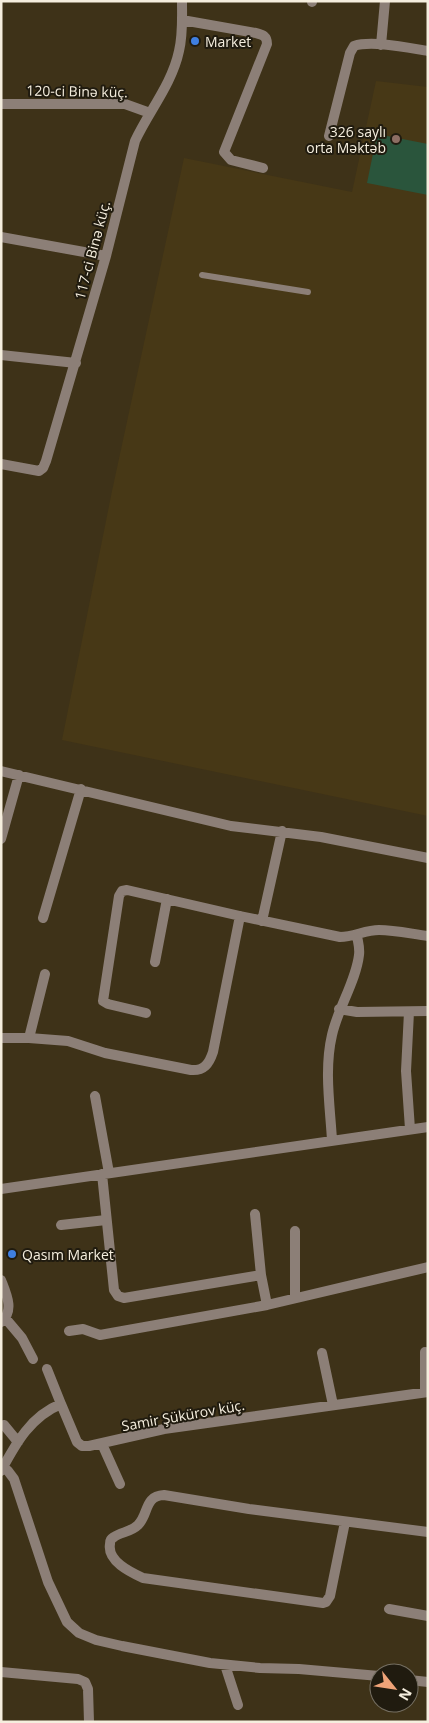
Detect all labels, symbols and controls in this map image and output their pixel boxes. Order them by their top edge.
place label: Market [205,32,251,51]
marker: Market [189,35,201,47]
street label: 120-ci Binə küç. [26,81,128,101]
place label: 326 saylı orta Məktəb [306,122,386,157]
marker: 326 saylı orta Məktəb [390,133,402,145]
street label: 117-ci Binə küç. [70,199,114,301]
place label: Qasım Market [22,1245,114,1264]
marker: Qasım Market [6,1248,18,1260]
street label: Samir Şükürov küç. [120,1395,246,1435]
north arrow [369,1663,419,1713]
text: N [395,1685,417,1704]

